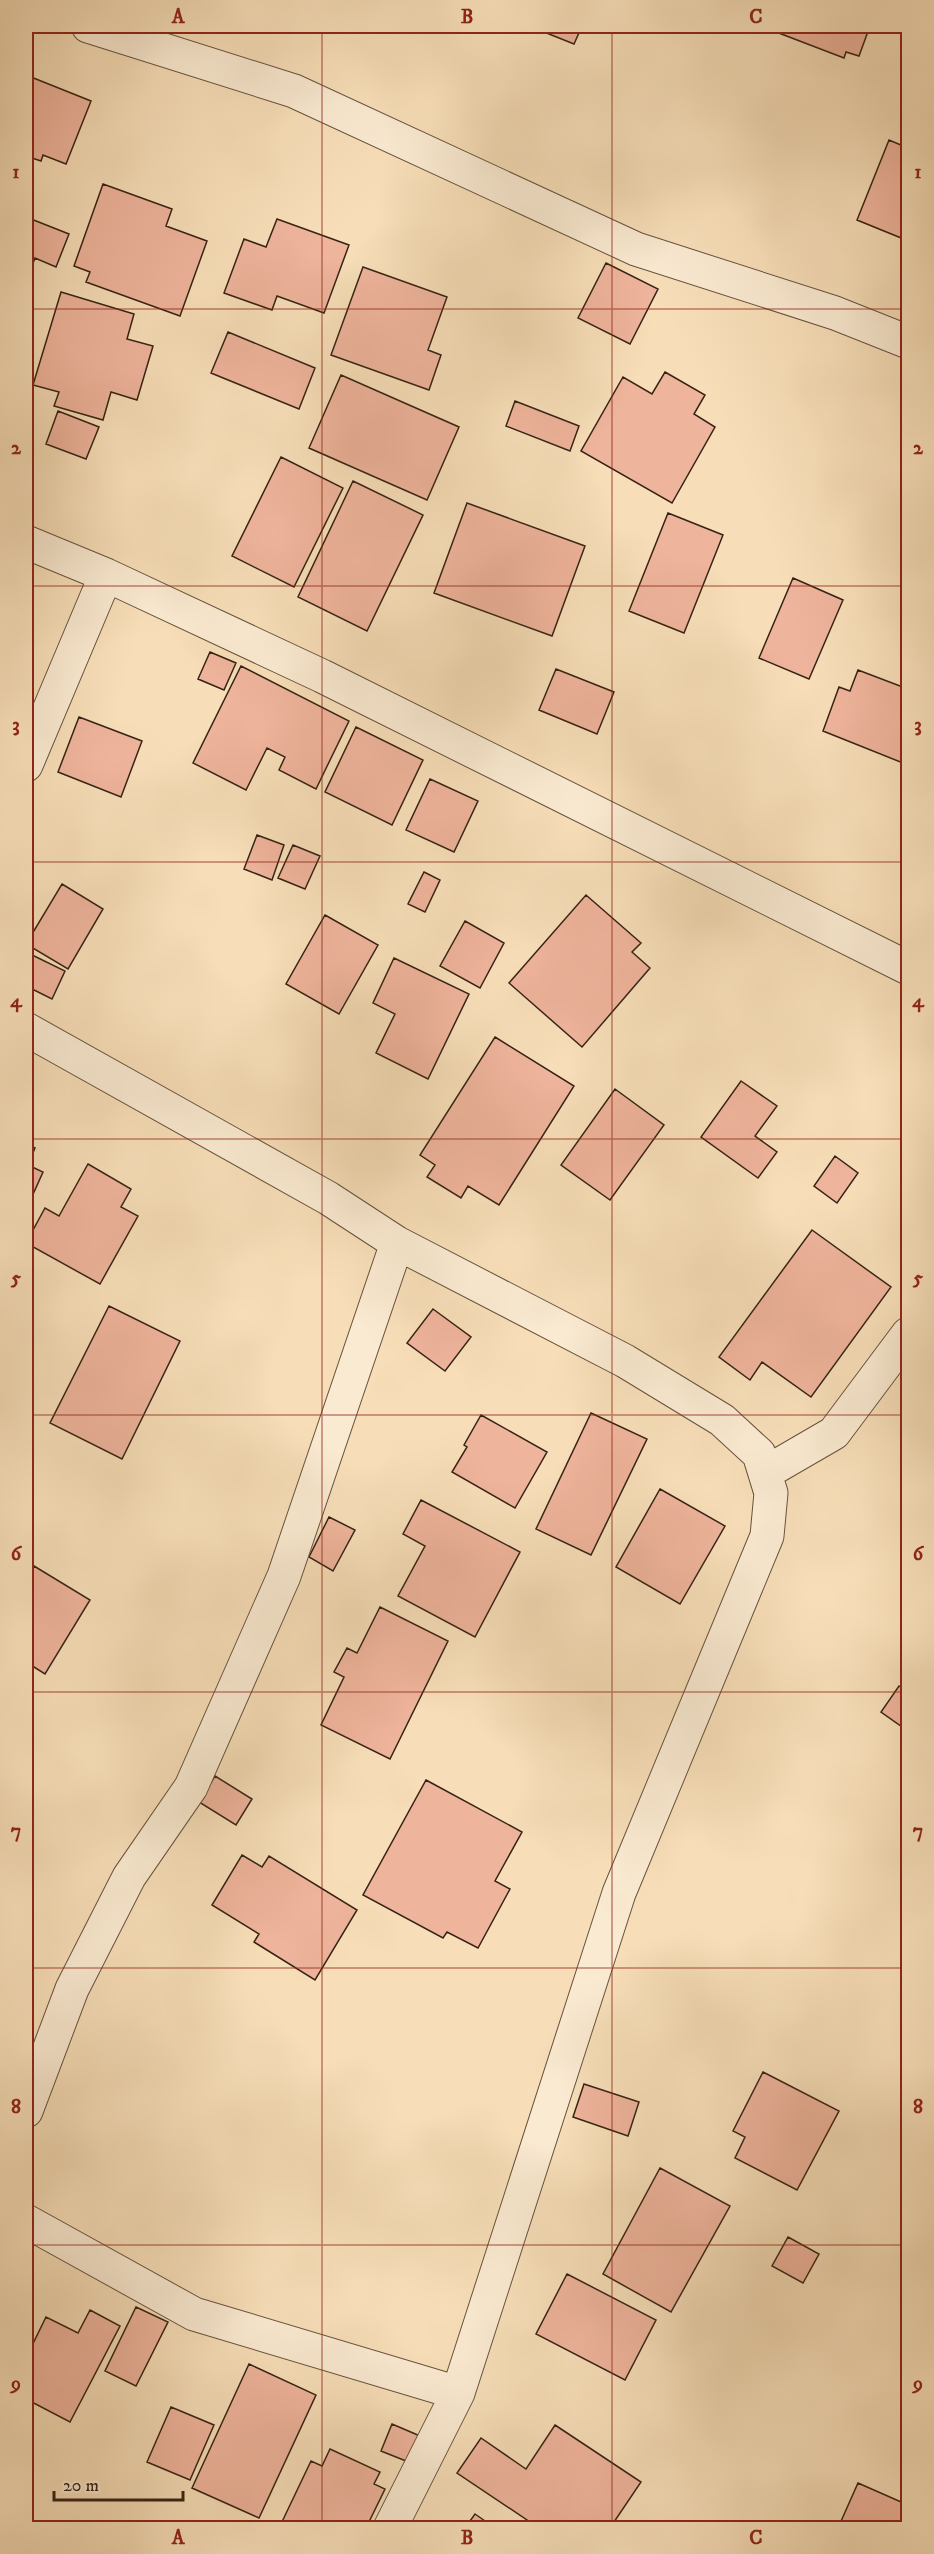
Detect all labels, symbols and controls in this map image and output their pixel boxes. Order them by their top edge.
text: A [171,5,186,30]
text: B [461,5,473,30]
text: C [749,5,763,30]
text: 1 [12,160,20,185]
text: 1 [914,160,922,185]
text: 2 [11,436,22,461]
text: 2 [913,436,924,461]
text: 3 [12,713,20,738]
text: 3 [914,713,922,738]
text: 4 [10,989,23,1014]
text: 4 [912,989,925,1014]
text: 5 [10,1266,21,1291]
text: 5 [912,1266,923,1291]
text: 6 [11,1542,23,1567]
text: 6 [913,1542,925,1567]
text: 7 [11,1819,21,1844]
text: 7 [913,1819,923,1844]
text: 8 [11,2095,21,2120]
text: 8 [913,2095,923,2120]
text: 9 [9,2372,21,2397]
text: 9 [911,2372,923,2397]
scale bar [54,2464,183,2502]
text: 20 m [63,2475,99,2497]
text: A [171,2526,186,2551]
text: B [461,2526,473,2551]
text: C [749,2526,763,2551]

